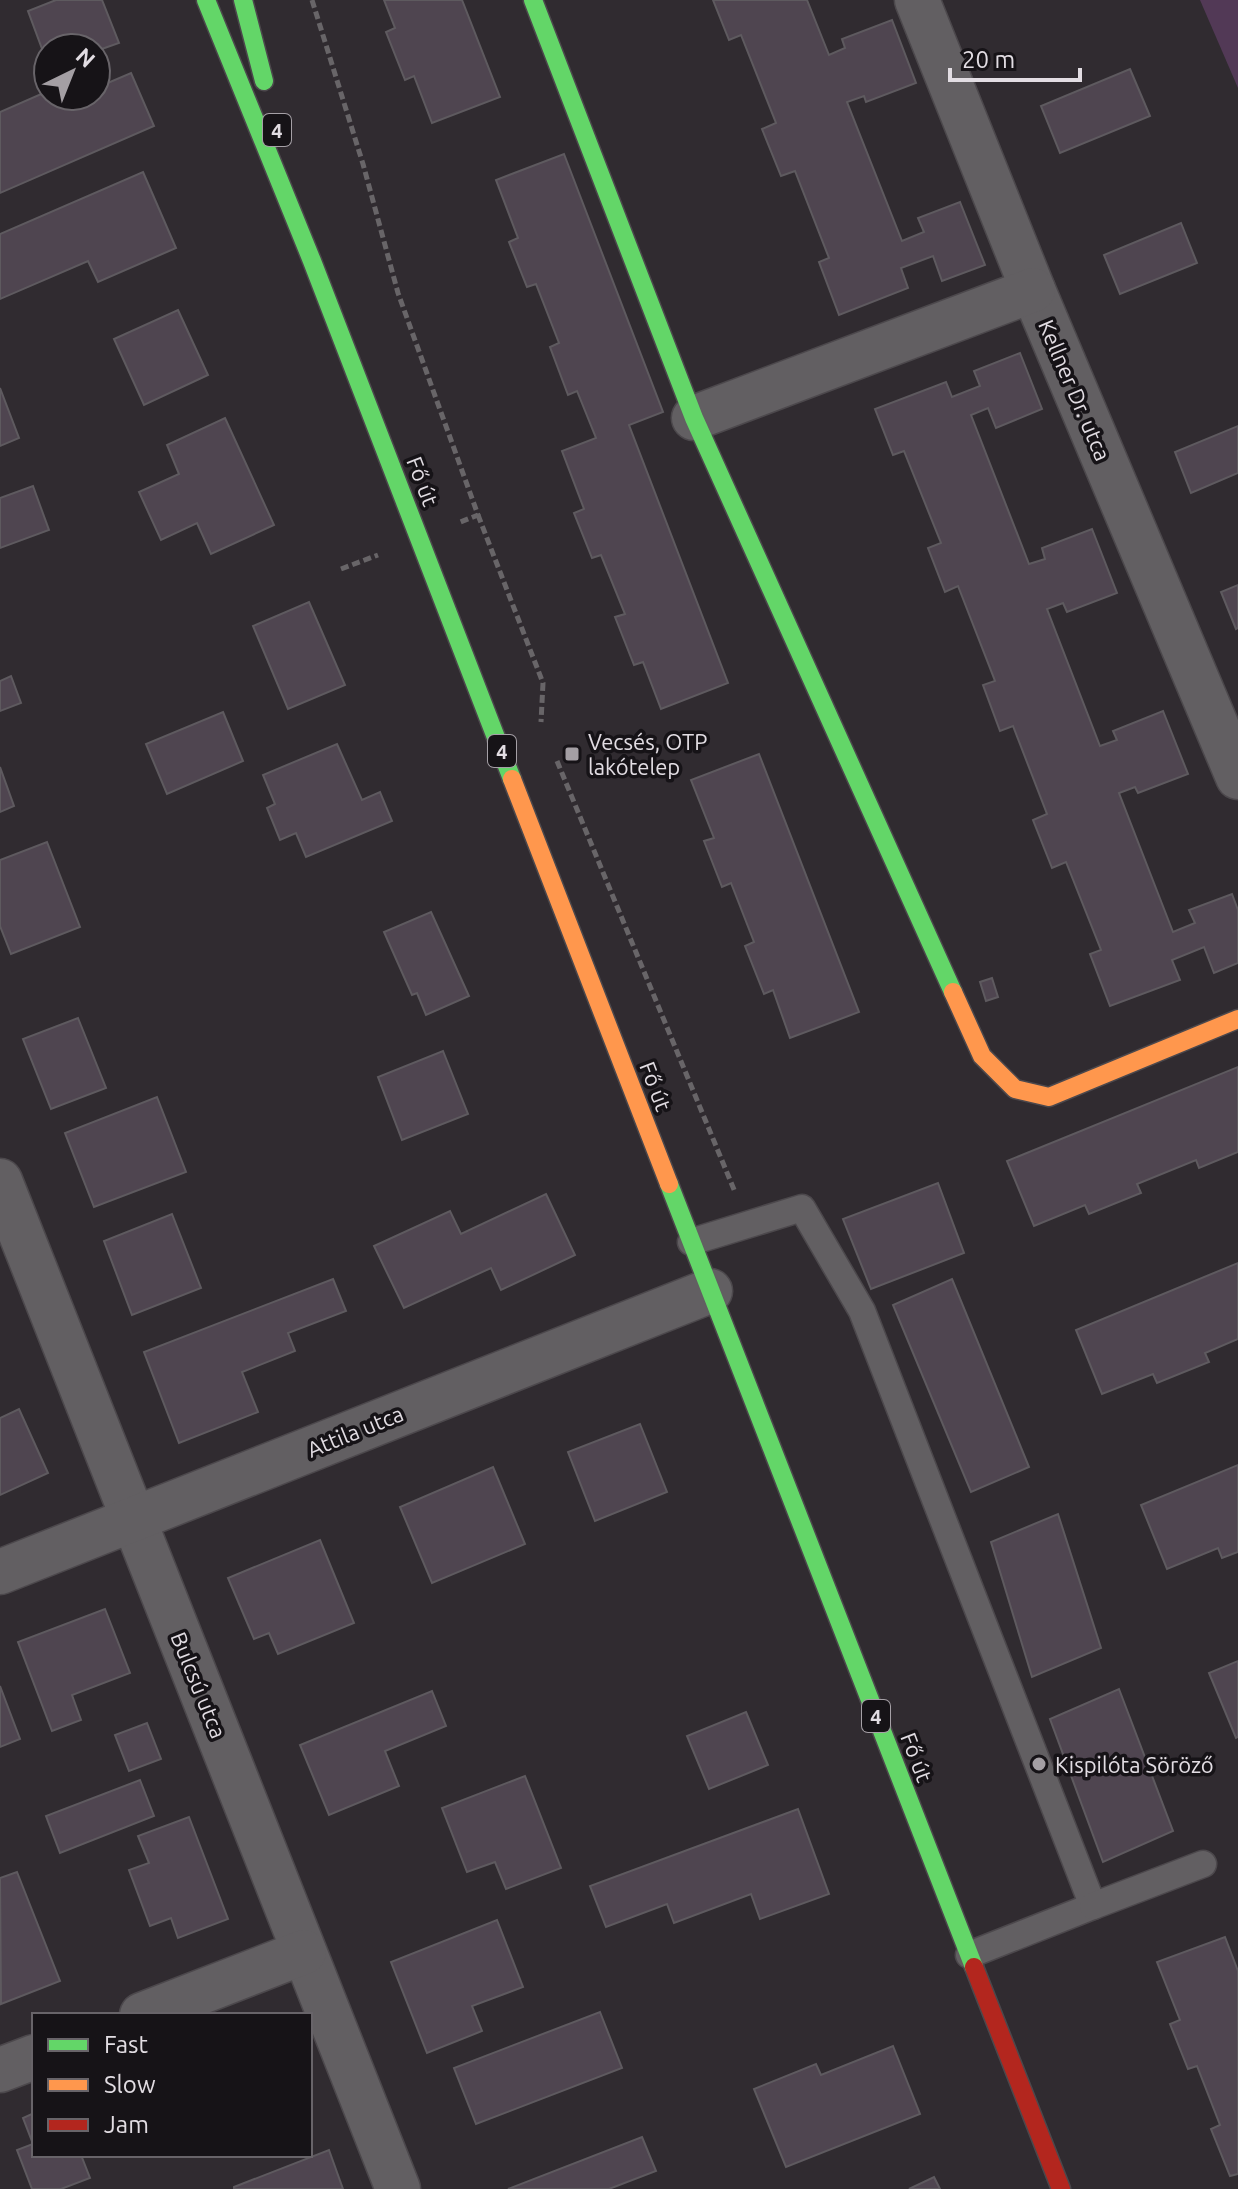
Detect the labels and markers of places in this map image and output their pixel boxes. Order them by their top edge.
place label: Vecsés, OTP lakótelep [588,729,707,779]
marker: Vecsés, OTP lakótelep [563,745,581,763]
place label: Kispilóta Söröző [1055,1752,1214,1777]
marker: Kispilóta Söröző [1030,1755,1048,1773]

